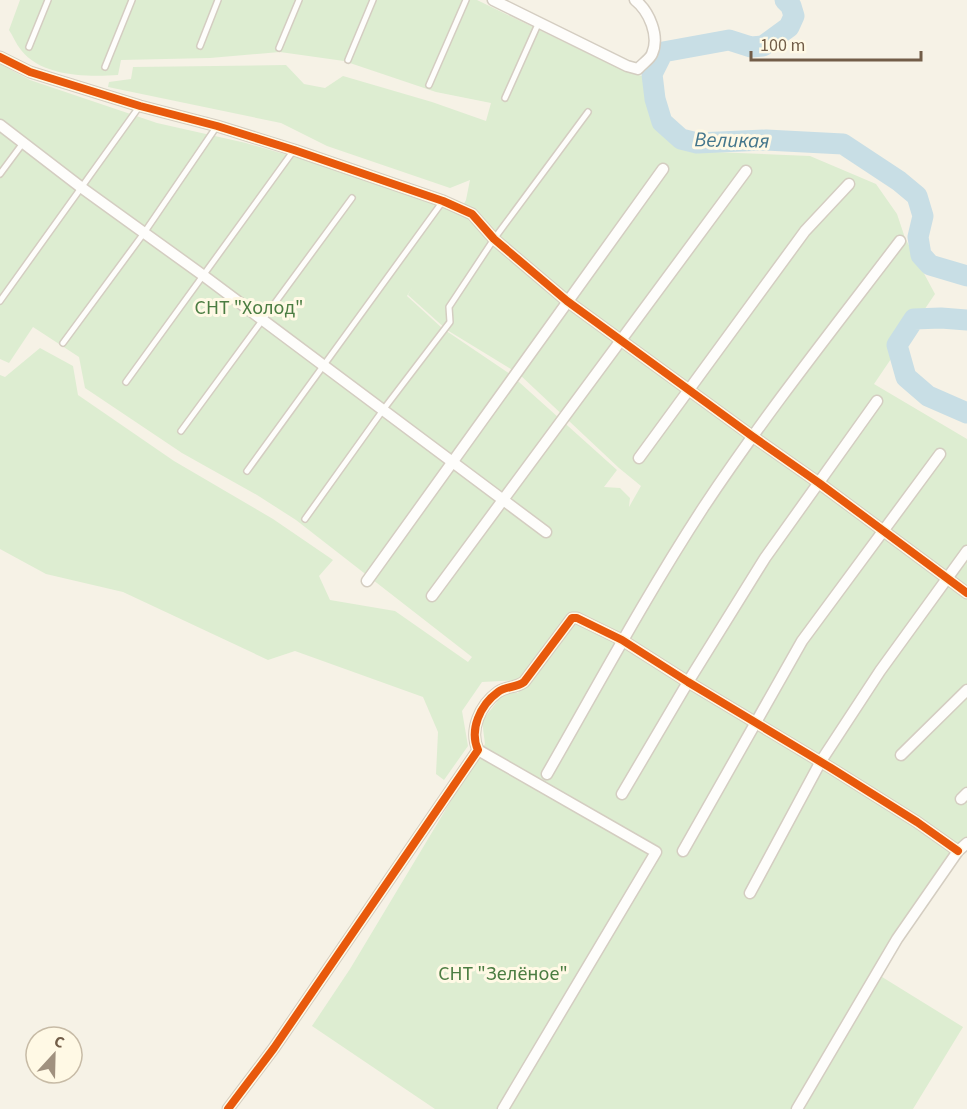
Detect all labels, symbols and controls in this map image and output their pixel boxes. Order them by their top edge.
scale bar [751,24,920,62]
text: 100 m [760,33,805,58]
water label: Великая [694,124,770,156]
park label: СНТ "Холод" [195,294,303,322]
park label: СНТ "Зелёное" [438,960,568,988]
north arrow [24,1025,84,1085]
text: С [51,1030,68,1054]

